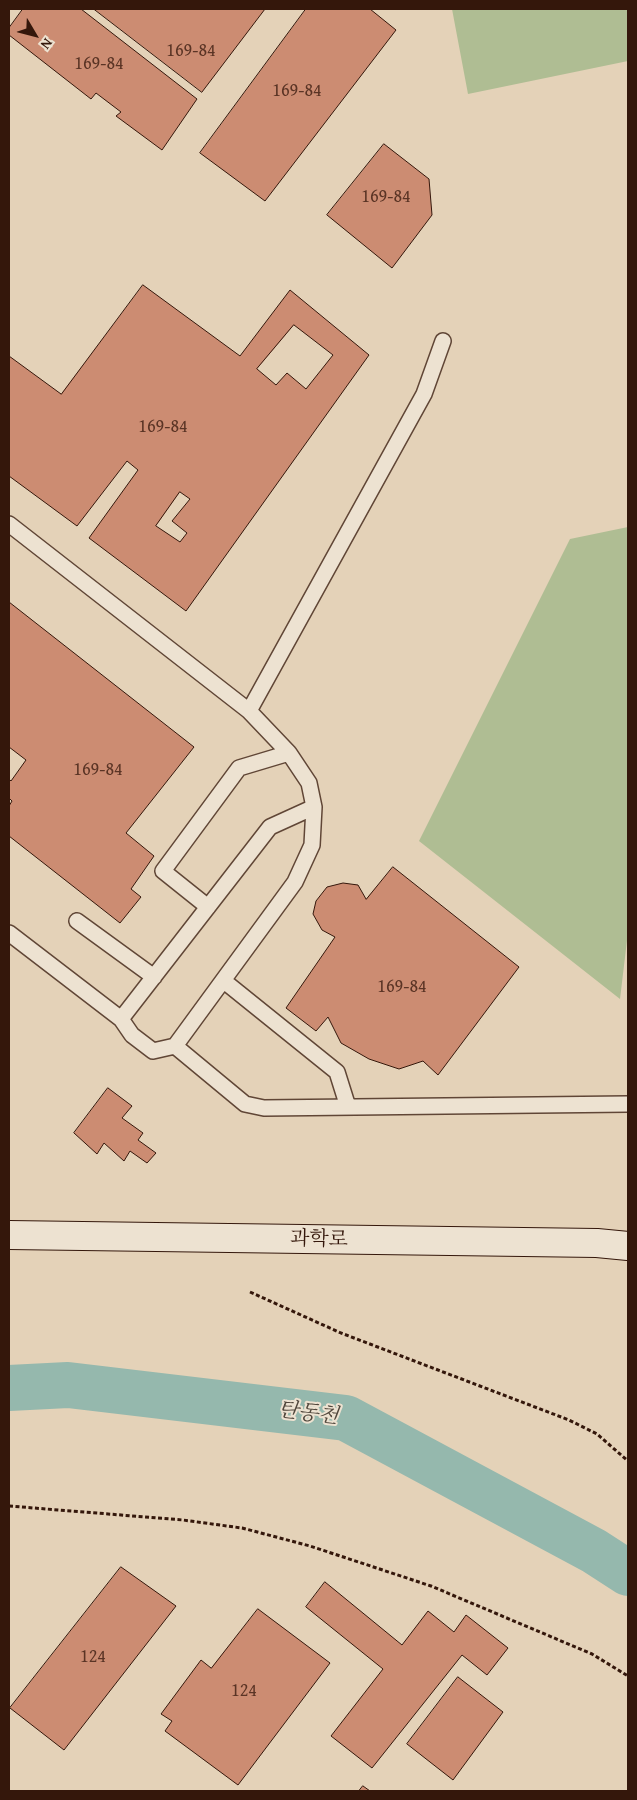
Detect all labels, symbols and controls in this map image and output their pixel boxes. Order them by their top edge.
north arrow [10,10,60,60]
text: N [36,34,58,54]
house number: 169-84 [166,40,216,62]
house number: 169-84 [74,53,124,75]
house number: 169-84 [272,80,322,102]
house number: 169-84 [361,186,411,208]
house number: 169-84 [138,416,188,438]
house number: 169-84 [73,759,123,781]
house number: 169-84 [377,976,427,998]
street label: 과학로 [290,1227,348,1253]
water label: 탄동천 [276,1398,340,1430]
house number: 124 [80,1646,106,1668]
house number: 124 [231,1680,257,1702]

